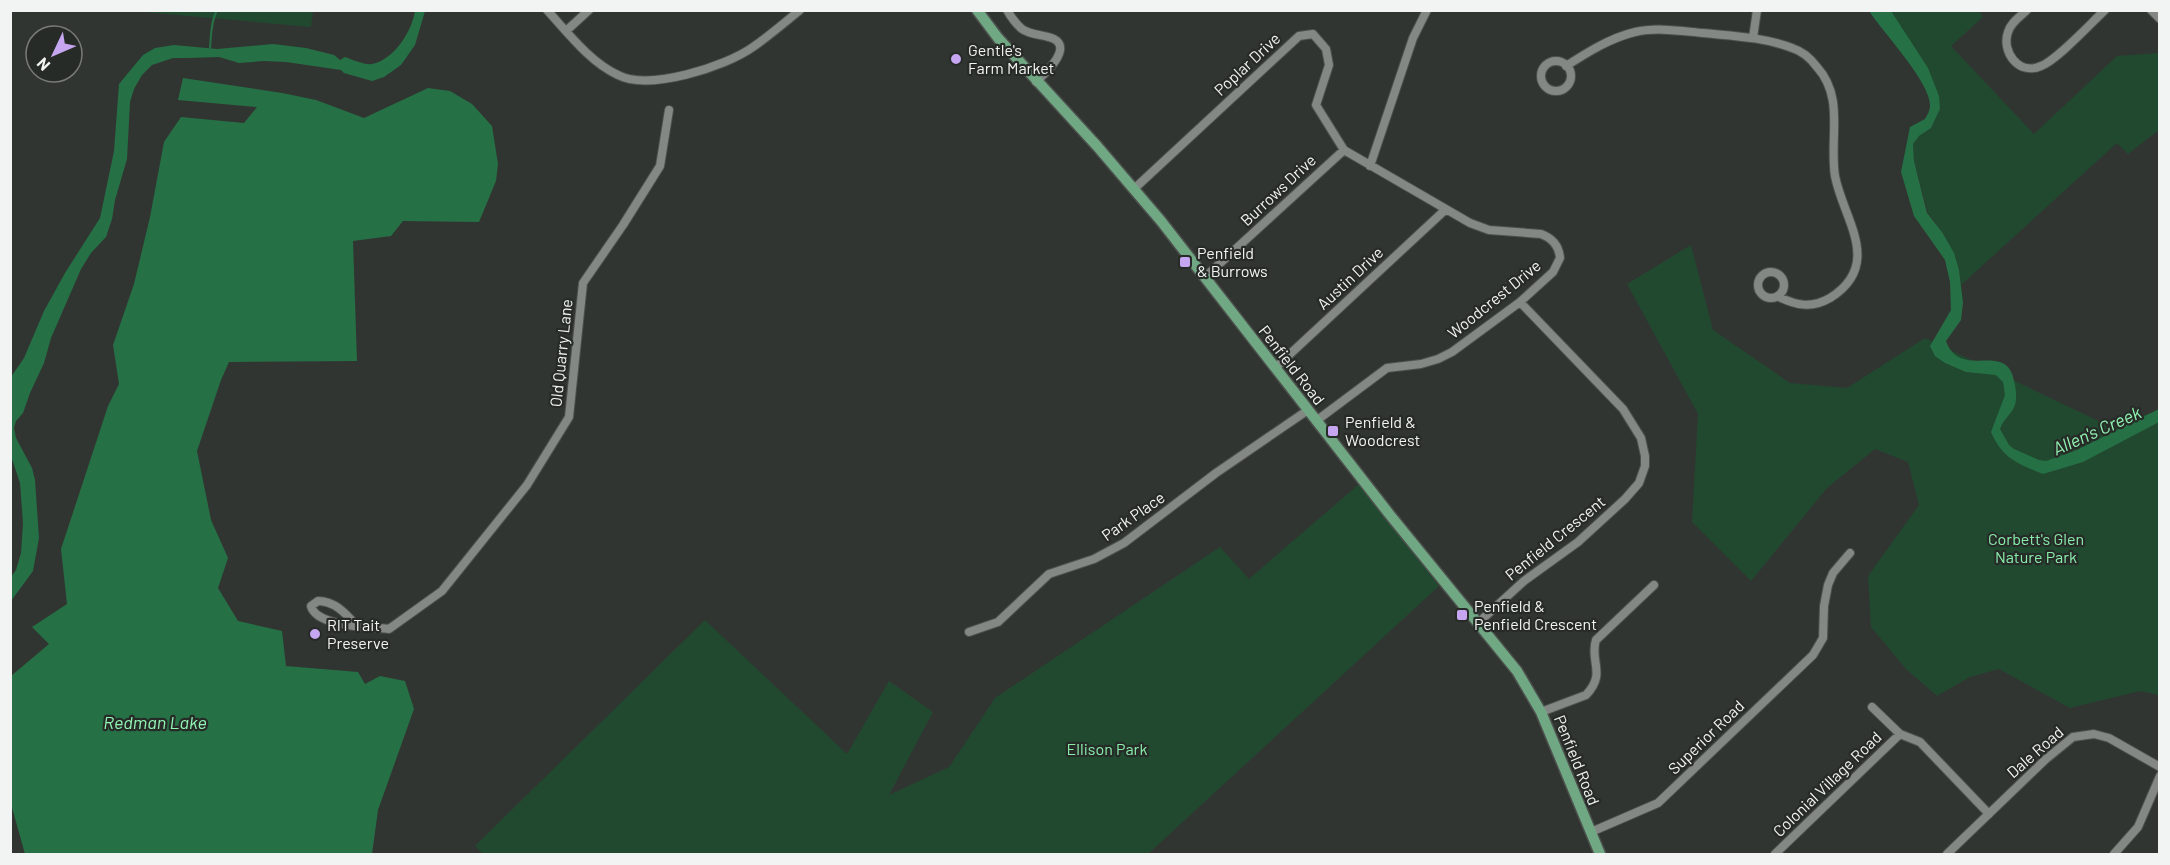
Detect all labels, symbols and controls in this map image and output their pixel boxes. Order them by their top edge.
north arrow [24,24,84,84]
street label: Poplar Drive [1210,28,1284,99]
place label: Gentle's Farm Market [968,40,1054,77]
marker: Gentle's Farm Market [949,52,963,66]
text: N [32,54,53,75]
street label: Burrows Drive [1236,150,1319,229]
street label: Austin Drive [1313,242,1387,313]
place label: Penfield & Burrows [1197,243,1268,280]
marker: Penfield & Burrows [1178,255,1192,269]
street label: Woodcrest Drive [1443,255,1544,342]
street label: Old Quarry Lane [545,298,576,408]
street label: Penfield Road [1255,321,1329,408]
water label: Allen's Creek [2049,401,2145,459]
place label: Penfield & Woodcrest [1345,412,1420,449]
marker: Penfield & Woodcrest [1326,424,1340,438]
street label: Park Place [1097,487,1168,544]
street label: Penfield Crescent [1501,492,1608,584]
park label: Corbett's Glen Nature Park [1988,529,2084,566]
place label: Penfield & Penfield Crescent [1474,596,1597,633]
marker: Penfield & Penfield Crescent [1455,608,1469,622]
place label: RIT Tait Preserve [327,615,389,652]
marker: RIT Tait Preserve [308,627,322,641]
street label: Superior Road [1664,696,1748,778]
water label: Redman Lake [103,711,207,733]
street label: Penfield Road [1551,712,1604,808]
street label: Dale Road [2002,722,2067,781]
street label: Colonial Village Road [1769,727,1885,840]
park label: Ellison Park [1067,739,1147,758]

